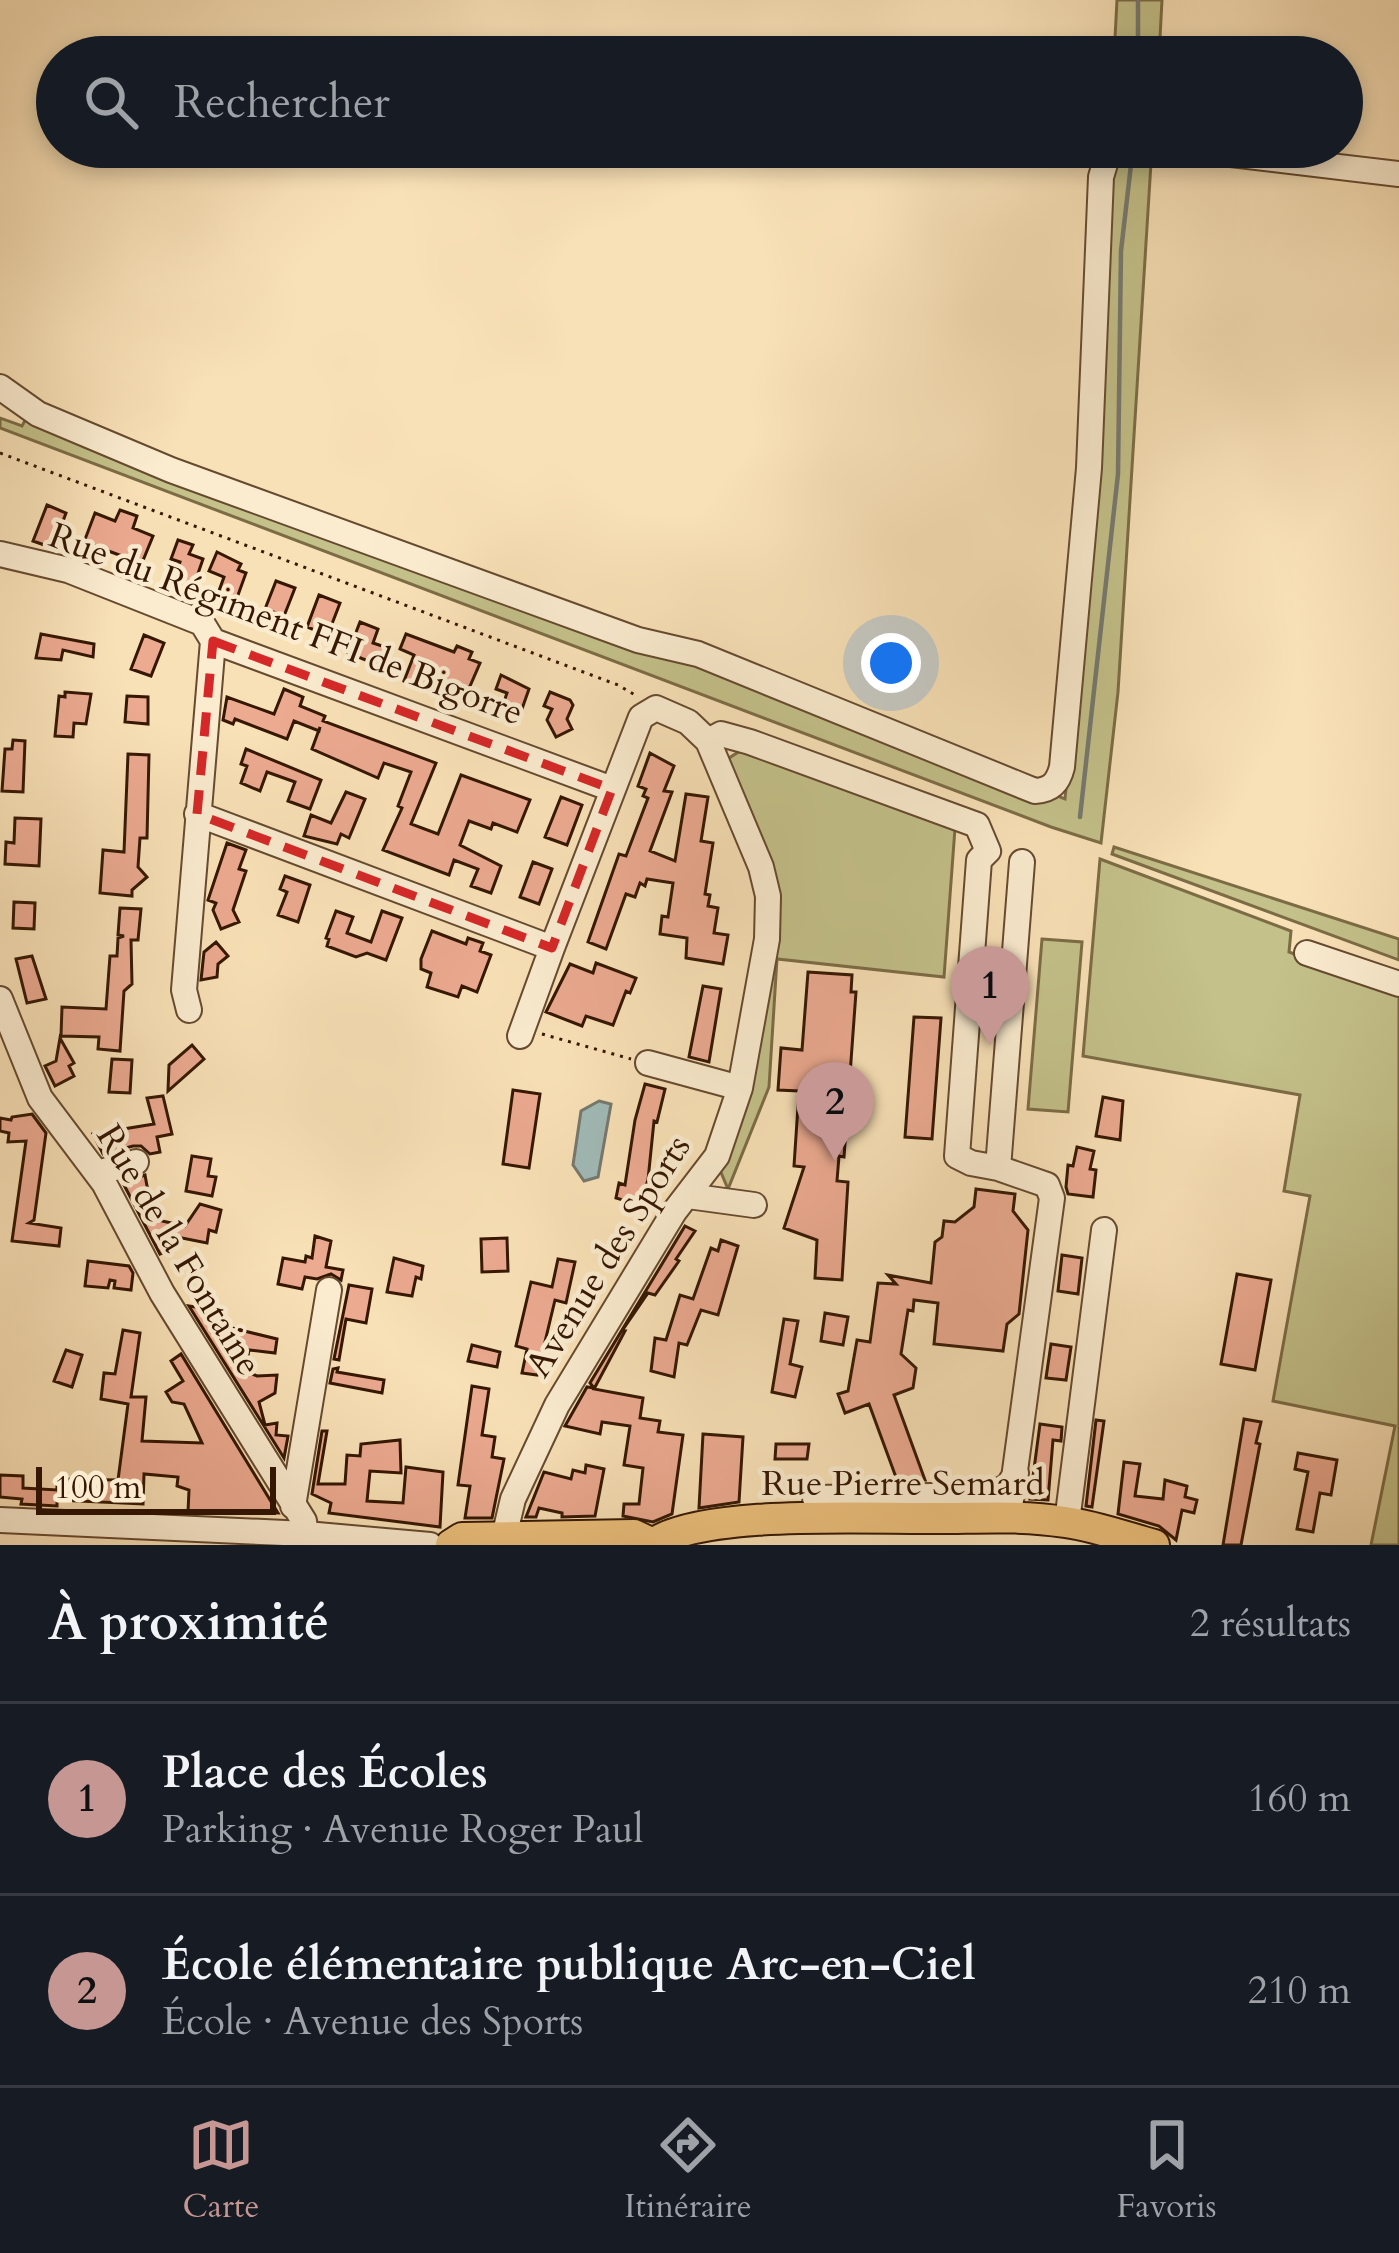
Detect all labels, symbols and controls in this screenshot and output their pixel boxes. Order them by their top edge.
search box [36,36,1363,168]
icon: search [78,69,144,135]
text: Rechercher [174,72,390,133]
street label: Rue du Régiment FFI de Bigorre [42,511,530,737]
your location [861,633,921,693]
pin: 1 [951,946,1029,1045]
pin: 2 [796,1062,874,1161]
street label: Rue de la Fontaine [85,1115,273,1385]
street label: Avenue des Sports [514,1126,702,1386]
street label: Rue Pierre Semard [761,1459,1045,1508]
scale bar [36,1461,276,1514]
text: 100 m [54,1465,141,1510]
text: À proximité [48,1588,329,1658]
text: 2 résultats [1190,1597,1351,1650]
text: Place des Écoles [162,1742,488,1803]
text: 1 [77,1772,97,1825]
text: 160 m [1248,1772,1351,1825]
text: Parking · Avenue Roger Paul [162,1803,643,1856]
text: École élémentaire publique Arc-en-Ciel [162,1934,976,1995]
text: 2 [77,1964,97,2017]
text: 210 m [1248,1964,1351,2017]
text: École · Avenue des Sports [162,1995,583,2048]
tab: Carte [182,2112,259,2229]
tab: Itinéraire [624,2112,752,2229]
tab: Favoris [1117,2112,1217,2229]

